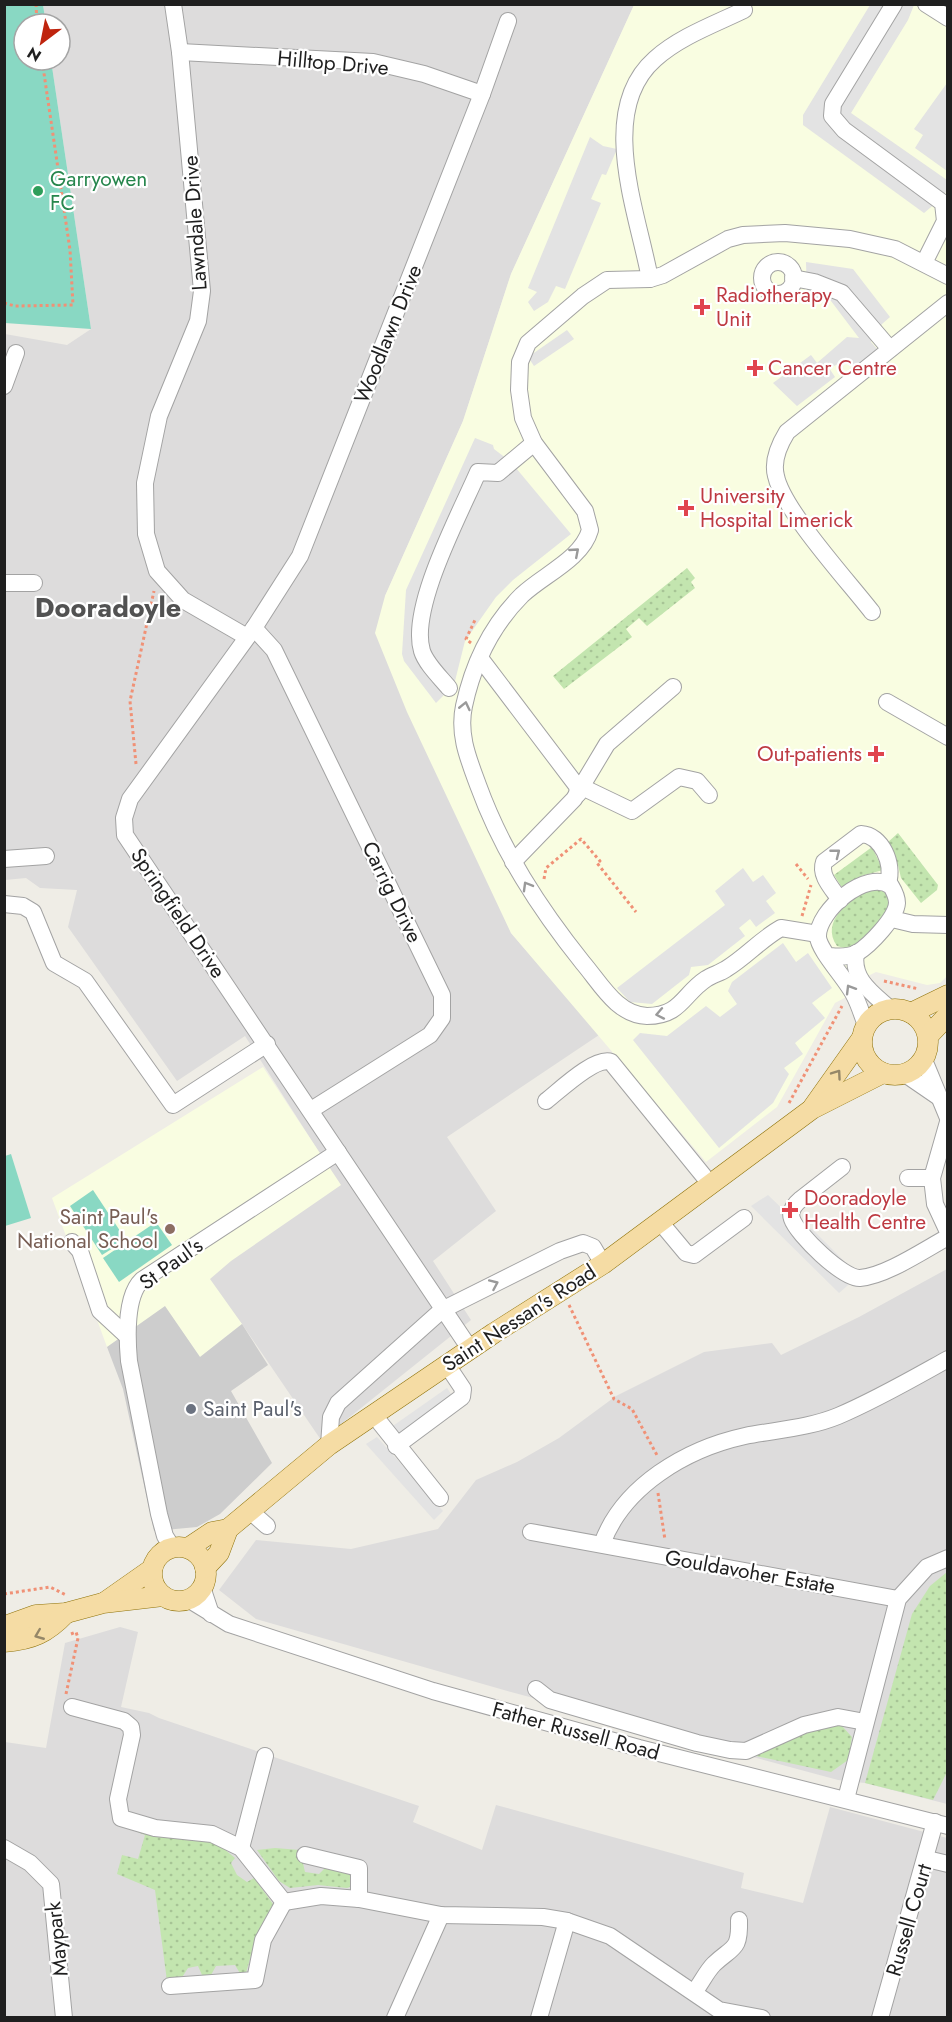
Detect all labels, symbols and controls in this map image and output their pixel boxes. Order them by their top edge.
north arrow [12,12,72,72]
text: N [23,41,46,67]
street label: Hilltop Drive [276,43,390,83]
street label: Lawndale Drive [175,154,215,292]
place label: Garryowen FC [50,164,147,218]
marker: Garryowen FC [31,184,45,198]
street label: Woodlawn Drive [347,260,430,408]
place label: Radiotherapy Unit [716,280,833,334]
marker: Radiotherapy Unit [693,298,711,316]
place label: Cancer Centre [768,353,897,383]
marker: Cancer Centre [746,359,764,377]
place label: University Hospital Limerick [700,481,853,535]
marker: University Hospital Limerick [677,499,695,517]
one-way arrow [568,548,579,559]
district label: Dooradoyle [35,588,181,627]
one-way arrow [458,701,471,711]
place label: Out-patients [757,739,862,769]
marker: Out-patients [867,745,885,763]
street label: Carrig Drive [355,836,430,948]
street label: Springfield Drive [123,842,233,984]
one-way arrow [830,849,841,860]
one-way arrow [523,882,534,892]
one-way arrow [845,985,857,995]
one-way arrow [655,1007,665,1020]
one-way arrow [829,1069,840,1080]
place label: Dooradoyle Health Centre [804,1183,926,1237]
marker: Dooradoyle Health Centre [781,1201,799,1219]
place label: Saint Paul's National School [17,1202,158,1256]
marker: Saint Paul's National School [163,1222,177,1236]
street label: St Paul's [133,1231,209,1297]
street label: Saint Nessan's Road [436,1257,602,1379]
one-way arrow [488,1279,499,1291]
place label: Saint Paul's [203,1394,302,1424]
marker: Saint Paul's [184,1402,198,1416]
street label: Gouldavoher Estate [663,1542,838,1602]
one-way arrow [34,1628,45,1640]
street label: Father Russell Road [489,1694,663,1768]
street label: Russell Court [879,1860,939,1980]
street label: Maypark [38,1900,76,1978]

